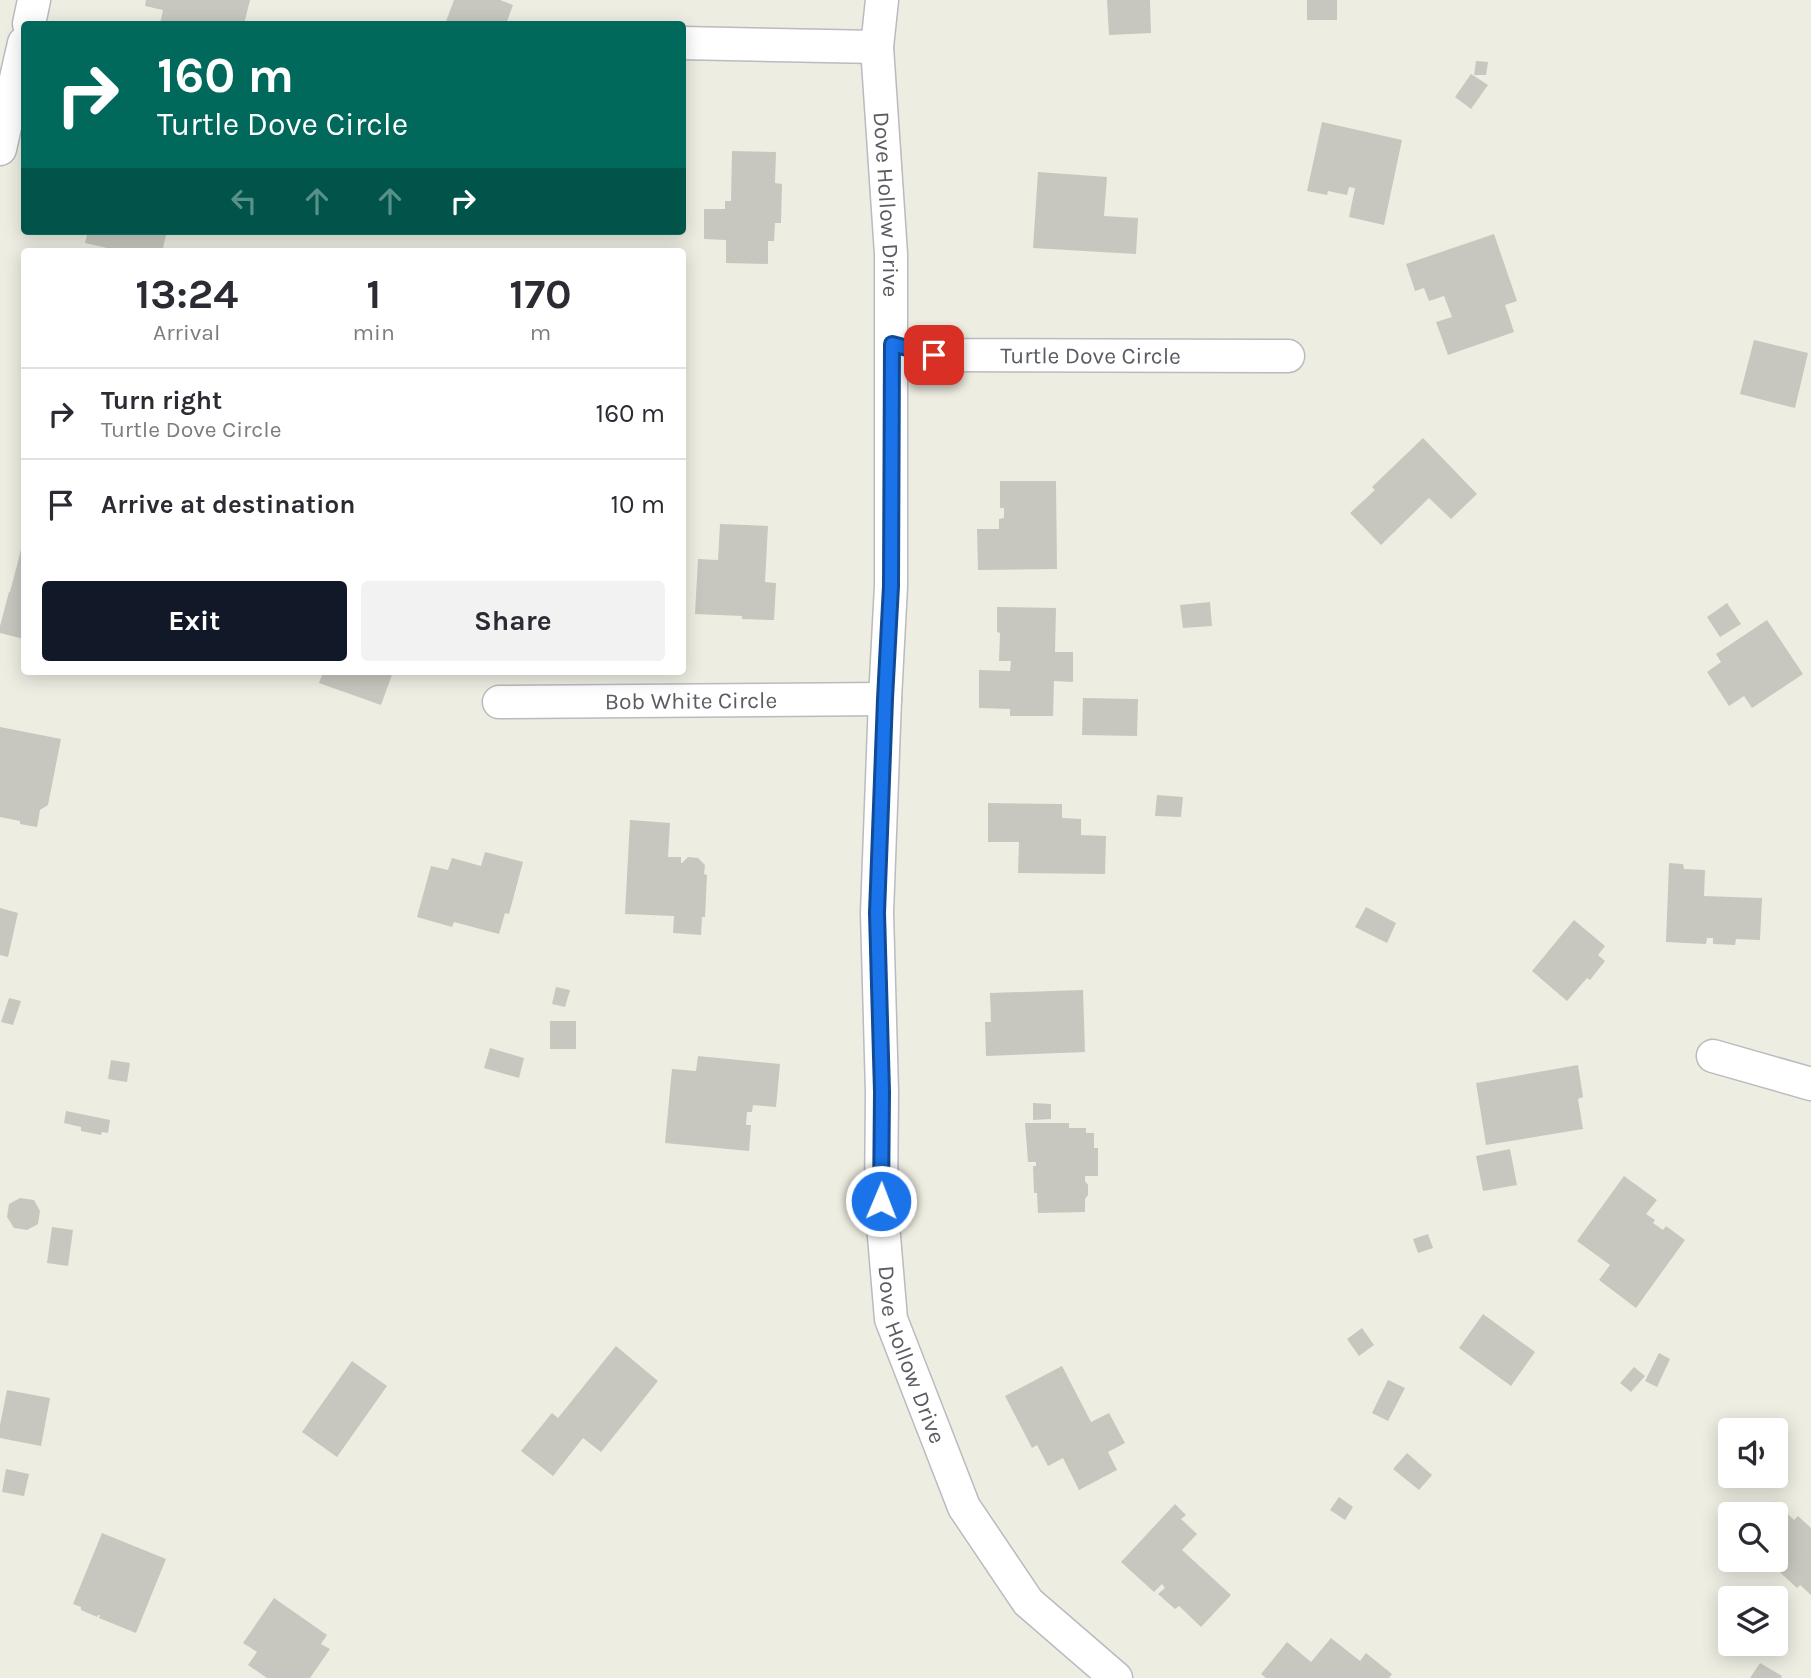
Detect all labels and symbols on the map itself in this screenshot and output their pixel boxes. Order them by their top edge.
street label: Dove Hollow Drive [867,111,904,297]
pin [904,325,964,385]
street label: Turtle Dove Circle [1000,342,1181,370]
street label: Bob White Circle [605,687,777,715]
position arrow [844,1164,918,1238]
street label: Dove Hollow Drive [873,1265,951,1448]

